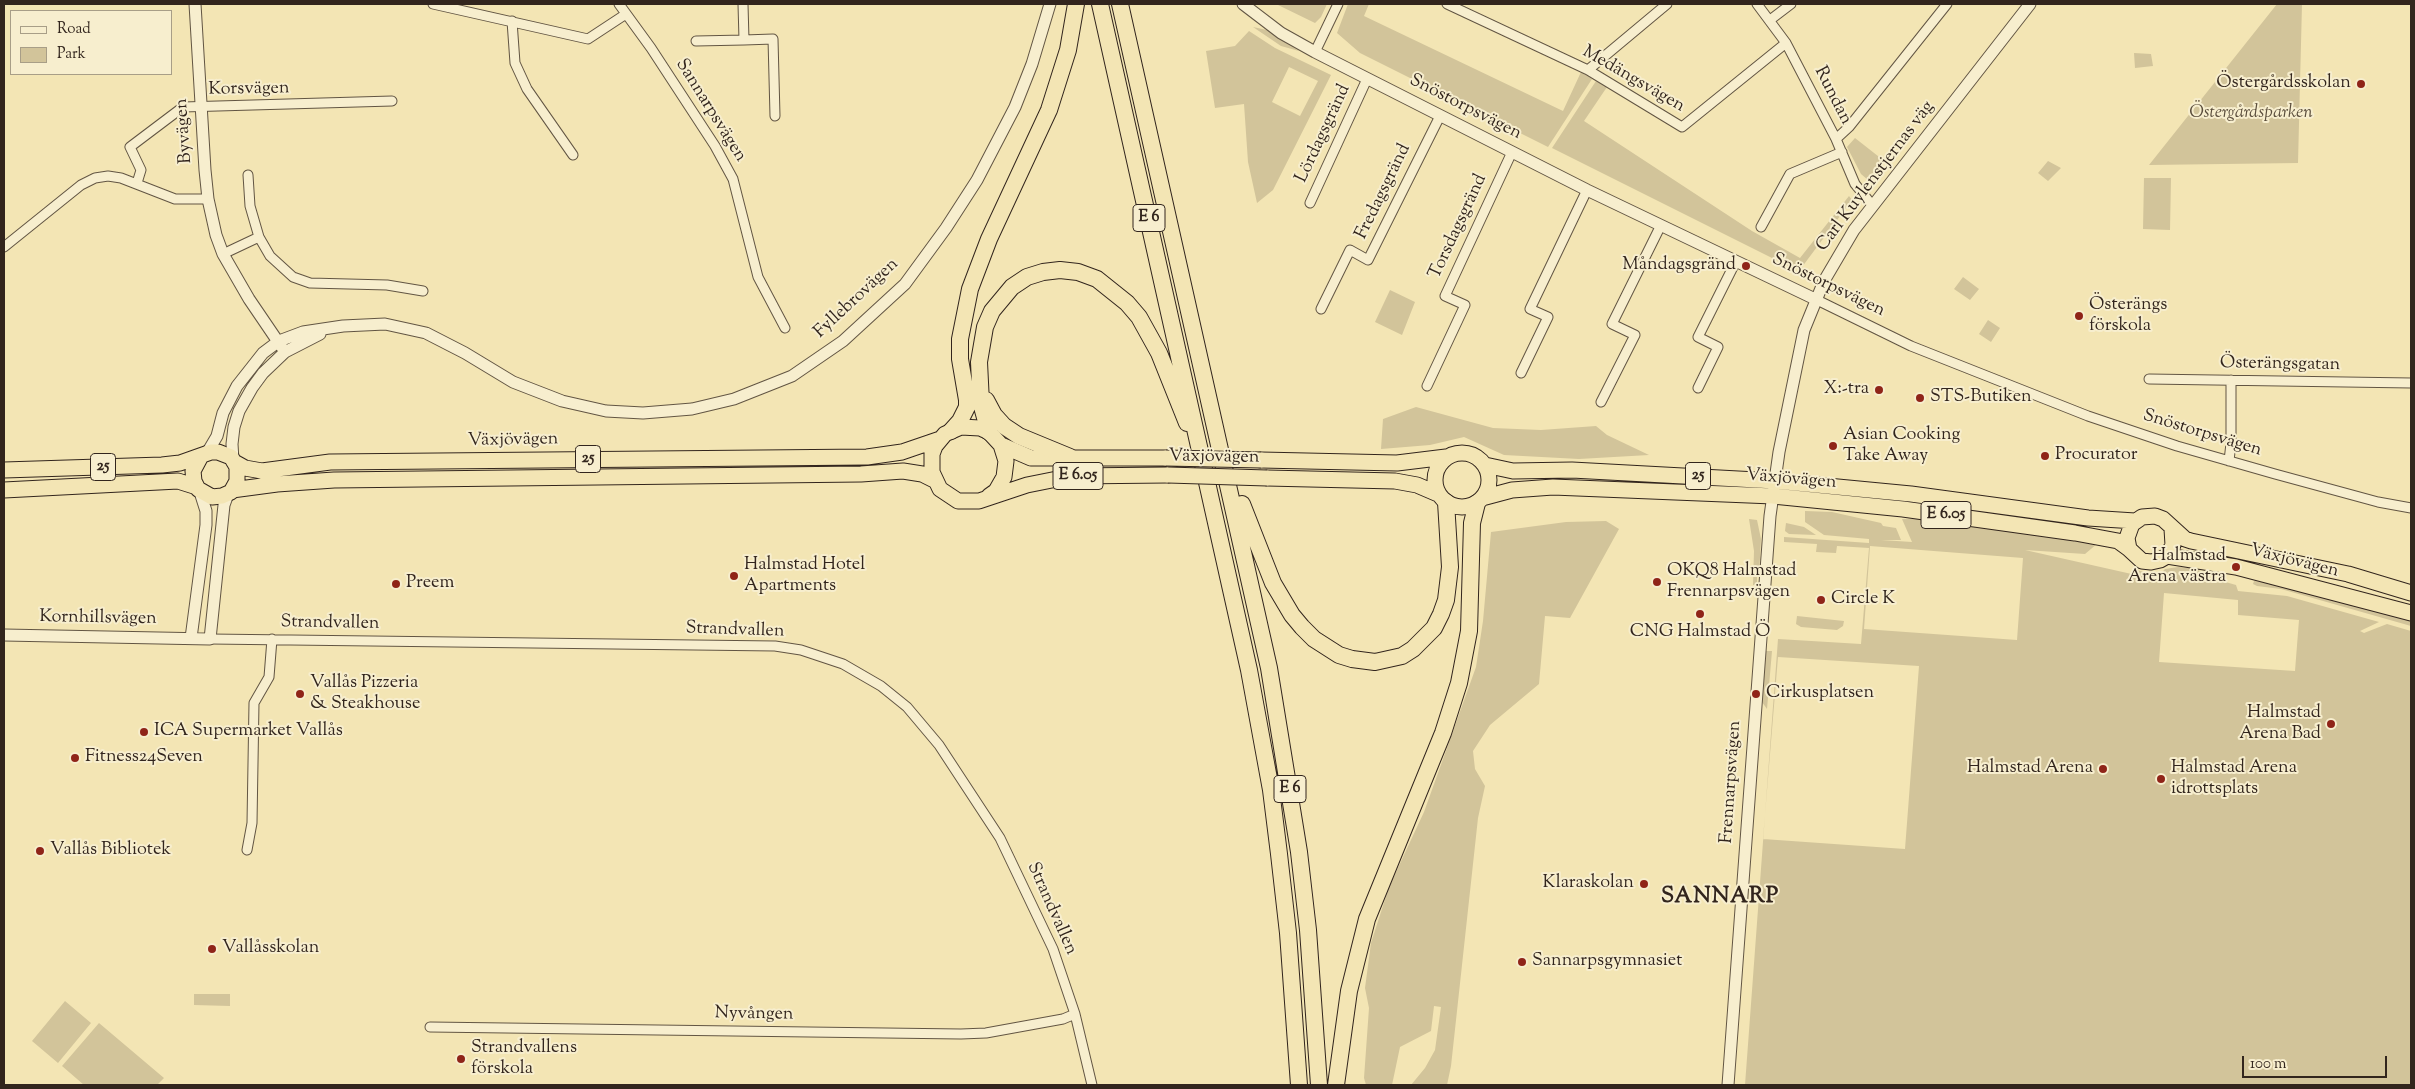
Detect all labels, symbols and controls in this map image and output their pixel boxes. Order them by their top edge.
legend [10,10,172,75]
text: Road [57,19,91,40]
street label: Medängsvägen [1578,42,1688,118]
text: Park [57,44,86,65]
street label: Sannarpsvägen [670,56,750,166]
street label: Rundan [1808,63,1856,129]
street label: Snöstorpsvägen [1405,70,1525,146]
place label: Östergårdsskolan [2216,73,2351,95]
street label: Korsvägen [208,78,290,102]
marker: Östergårdsskolan [2355,78,2367,90]
street label: Lördagsgränd [1292,81,1356,187]
street label: Carl Kuylenstjernas väg [1812,97,1940,257]
street label: Byvägen [172,98,198,164]
park label: Östergårdsparken [2189,103,2313,125]
street label: Fredagsgränd [1352,141,1416,243]
street label: Torsdagsgränd [1425,171,1493,283]
road number: E 6 [1133,204,1165,232]
street label: Snöstorpsvägen [1768,249,1888,323]
street label: Fyllebrovägen [810,254,904,344]
place label: Måndagsgränd [1622,255,1736,277]
marker: Måndagsgränd [1740,260,1752,272]
place label: Österängs förskola [2089,295,2167,338]
marker: Österängs förskola [2073,310,2085,322]
street label: Österängsgatan [2220,353,2340,377]
place label: X:-tra [1824,379,1869,401]
marker: X:-tra [1873,384,1885,396]
place label: STS-Butiken [1930,387,2032,409]
marker: STS-Butiken [1914,392,1926,404]
street label: Snöstorpsvägen [2140,406,2264,462]
place label: Asian Cooking Take Away [1843,425,1960,468]
street label: Växjövägen [467,429,559,453]
marker: Asian Cooking Take Away [1827,440,1839,452]
place label: Procurator [2055,445,2138,467]
road number: 25 [576,446,600,472]
street label: Växjövägen [1168,446,1260,470]
marker: Procurator [2039,450,2051,462]
road number: 25 [90,454,116,481]
road number: E 6.05 [1053,462,1103,490]
road number: 25 [1686,462,1710,490]
street label: Växjövägen [1745,465,1837,495]
road number: E 6.05 [1921,502,1971,528]
street label: Växjövägen [2247,541,2341,583]
place label: Halmstad Arena västra [2128,546,2226,588]
place label: Halmstad Hotel Apartments [744,555,865,598]
place label: OKQ8 Halmstad Frennarpsvägen [1667,561,1796,604]
marker: Halmstad Arena västra [2230,561,2242,573]
marker: Halmstad Hotel Apartments [728,570,740,582]
place label: Preem [406,573,454,595]
marker: OKQ8 Halmstad Frennarpsvägen [1651,576,1663,588]
marker: Preem [390,578,402,590]
place label: Circle K [1831,589,1895,611]
marker: Circle K [1815,594,1827,606]
street label: Kornhillsvägen [39,607,157,631]
marker: CNG Halmstad Ö [1694,608,1706,620]
street label: Strandvallen [280,612,380,636]
street label: Strandvallen [685,618,785,644]
place label: CNG Halmstad Ö [1630,622,1770,644]
place label: Vallås Pizzeria & Steakhouse [310,673,420,716]
place label: Cirkusplatsen [1766,683,1874,705]
marker: Vallås Pizzeria & Steakhouse [294,688,306,700]
marker: Cirkusplatsen [1750,688,1762,700]
place label: Halmstad Arena Bad [2239,703,2321,746]
marker: Halmstad Arena Bad [2325,718,2337,730]
street label: Frennarpsvägen [1717,720,1747,844]
place label: ICA Supermarket Vallås [154,721,343,743]
marker: ICA Supermarket Vallås [138,726,150,738]
place label: Fitness24Seven [85,747,203,769]
marker: Fitness24Seven [69,752,81,764]
place label: Halmstad Arena [1967,758,2093,780]
place label: Halmstad Arena idrottsplats [2171,758,2297,801]
marker: Halmstad Arena [2097,763,2109,775]
marker: Halmstad Arena idrottsplats [2155,773,2167,785]
road number: E 6 [1274,776,1306,802]
place label: Vallås Bibliotek [50,840,171,862]
marker: Vallås Bibliotek [34,845,46,857]
street label: Strandvallen [1021,859,1081,959]
place label: Klaraskolan [1543,873,1634,895]
marker: Klaraskolan [1638,878,1650,890]
district label: SANNARP [1660,885,1780,911]
place label: Vallåsskolan [222,938,319,960]
marker: Vallåsskolan [206,943,218,955]
place label: Sannarpsgymnasiet [1532,951,1682,973]
marker: Sannarpsgymnasiet [1516,956,1528,968]
street label: Nyvången [714,1004,794,1026]
place label: Strandvallens förskola [471,1038,577,1080]
scale bar [2245,1046,2390,1078]
marker: Strandvallens förskola [455,1053,467,1065]
text: 100 m [2250,1054,2286,1075]

